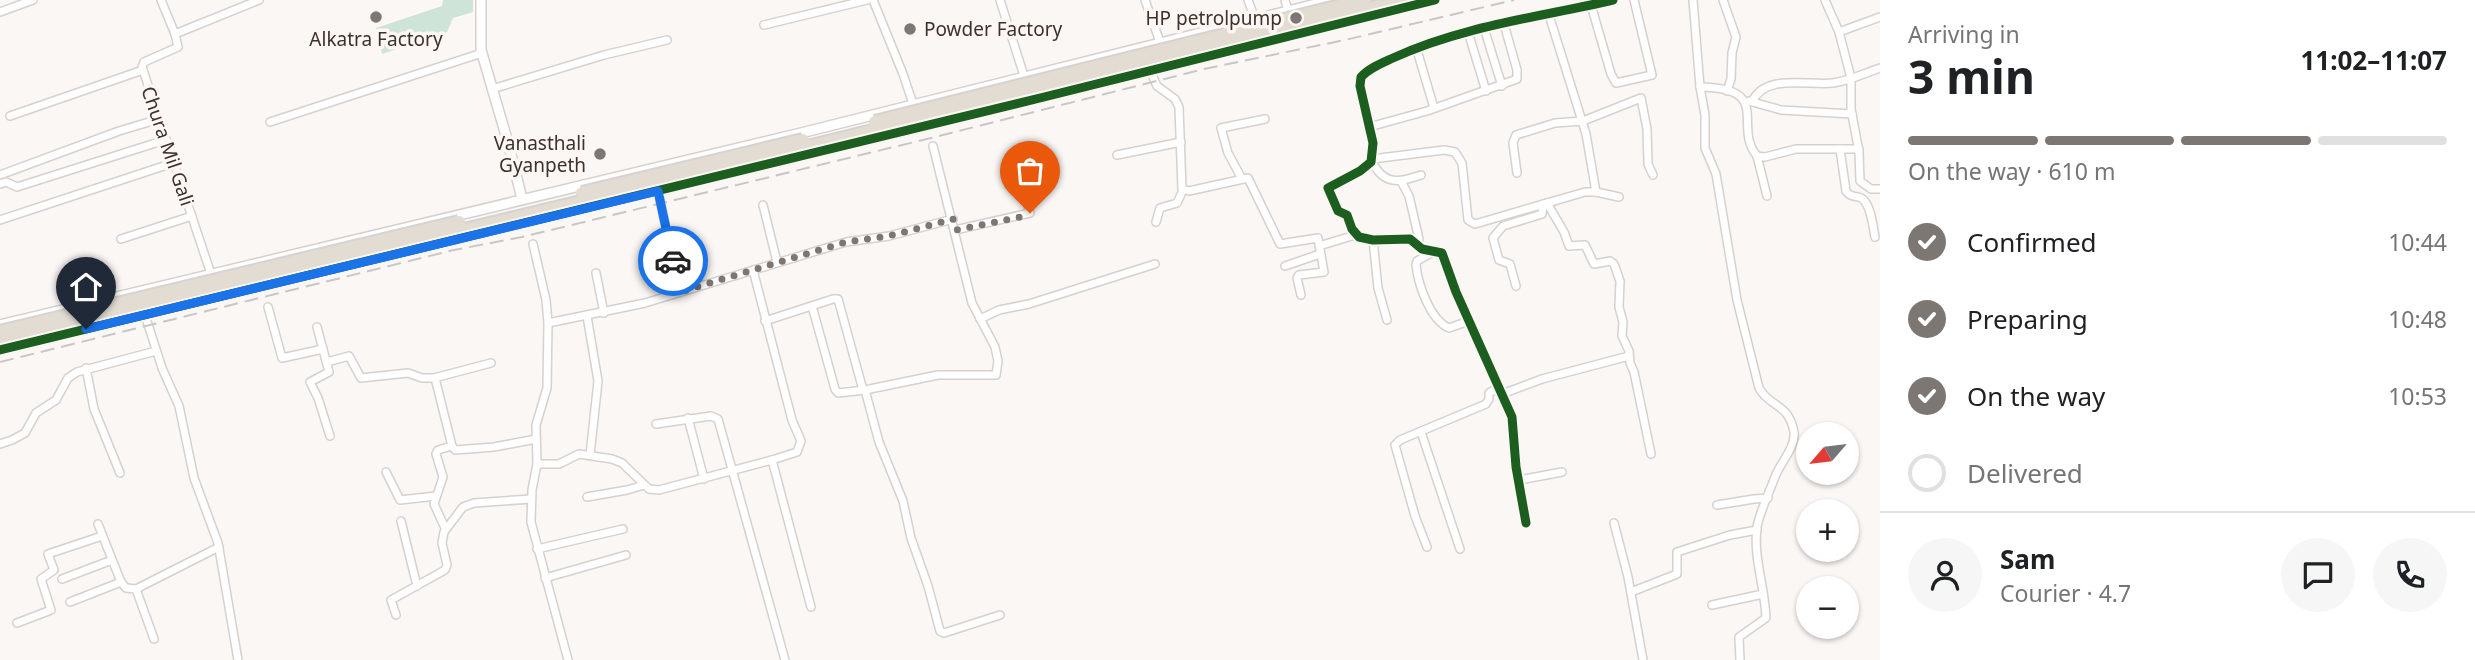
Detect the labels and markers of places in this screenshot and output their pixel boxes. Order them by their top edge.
place label: HP petrolpump [1145,5,1282,31]
marker: Alkatra Factory [368,9,384,25]
marker: HP petrolpump [1288,10,1304,26]
place label: Powder Factory [924,16,1063,42]
marker: Powder Factory [902,21,918,37]
place label: Alkatra Factory [309,26,443,52]
place label: Vanasthali Gyanpeth [494,130,586,178]
pin [1000,141,1060,213]
marker: Vanasthali Gyanpeth [592,146,608,162]
pin [56,257,116,329]

